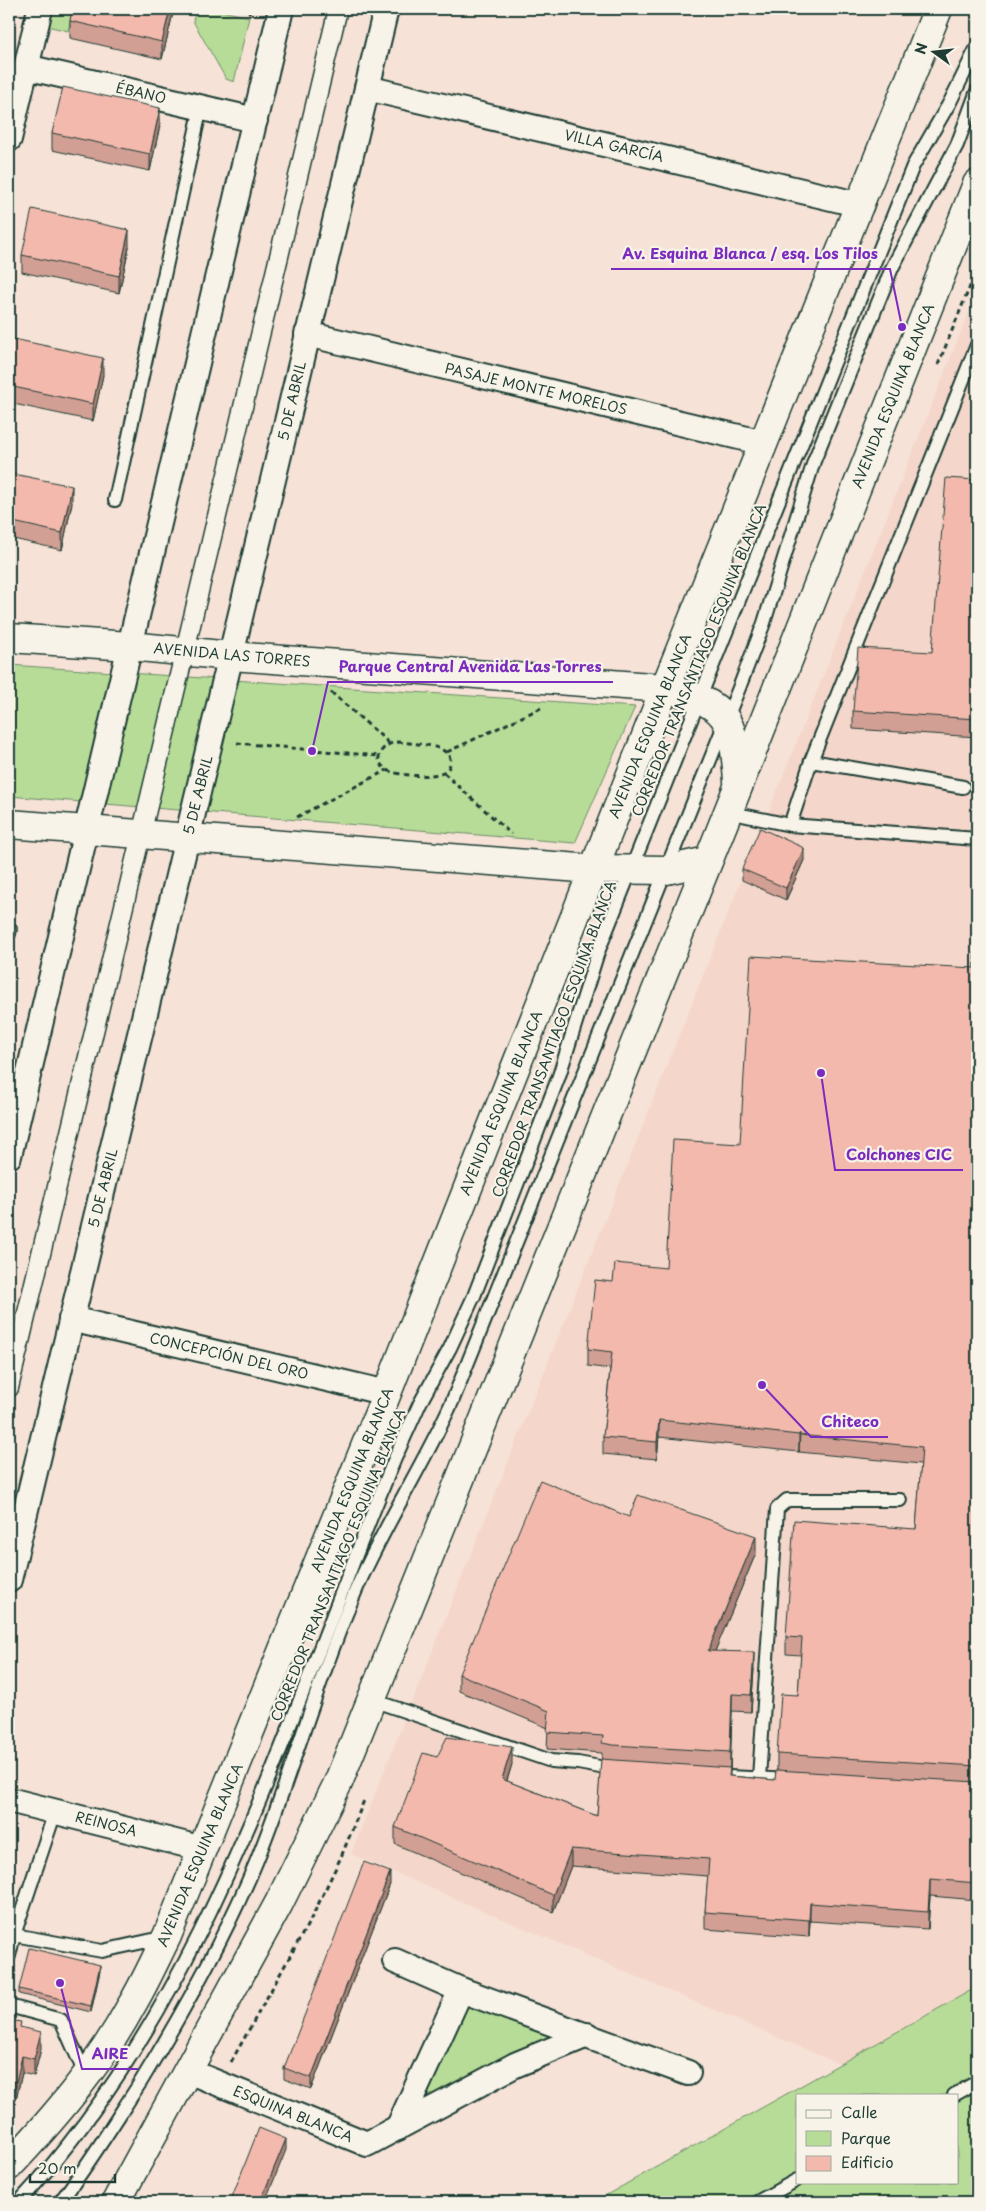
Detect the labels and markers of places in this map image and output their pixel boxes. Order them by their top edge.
callout: Av. Esquina Blanca / esq. Los Tilos [611,239,890,269]
callout: Parque Central Avenida Las Torres [328,652,613,682]
callout: Colchones CIC [835,1140,963,1170]
callout: Chiteco [811,1407,888,1437]
callout: AIRE [82,2039,138,2069]

